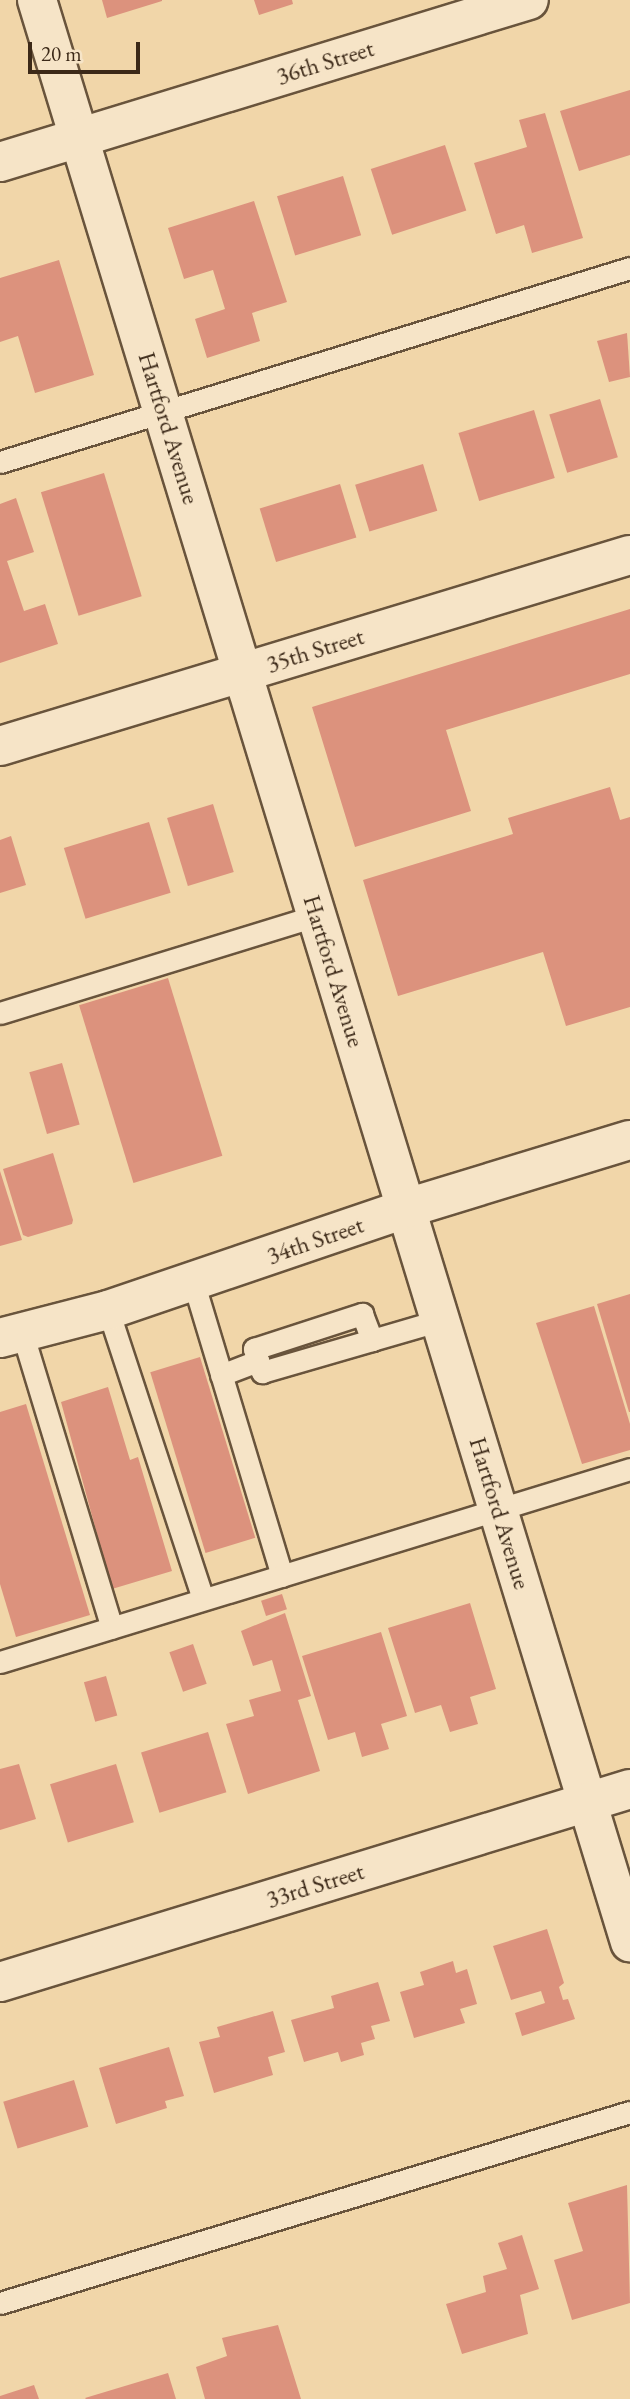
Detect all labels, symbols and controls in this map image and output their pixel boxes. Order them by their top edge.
scale bar [32,28,144,72]
street label: 36th Street [273,34,377,90]
text: 20 m [41,40,82,67]
street label: Hartford Avenue [132,349,206,507]
street label: 35th Street [263,622,367,678]
street label: Hartford Avenue [297,892,371,1050]
street label: 34th Street [263,1210,367,1270]
street label: Hartford Avenue [463,1434,537,1592]
street label: 33rd Street [263,1857,367,1913]

